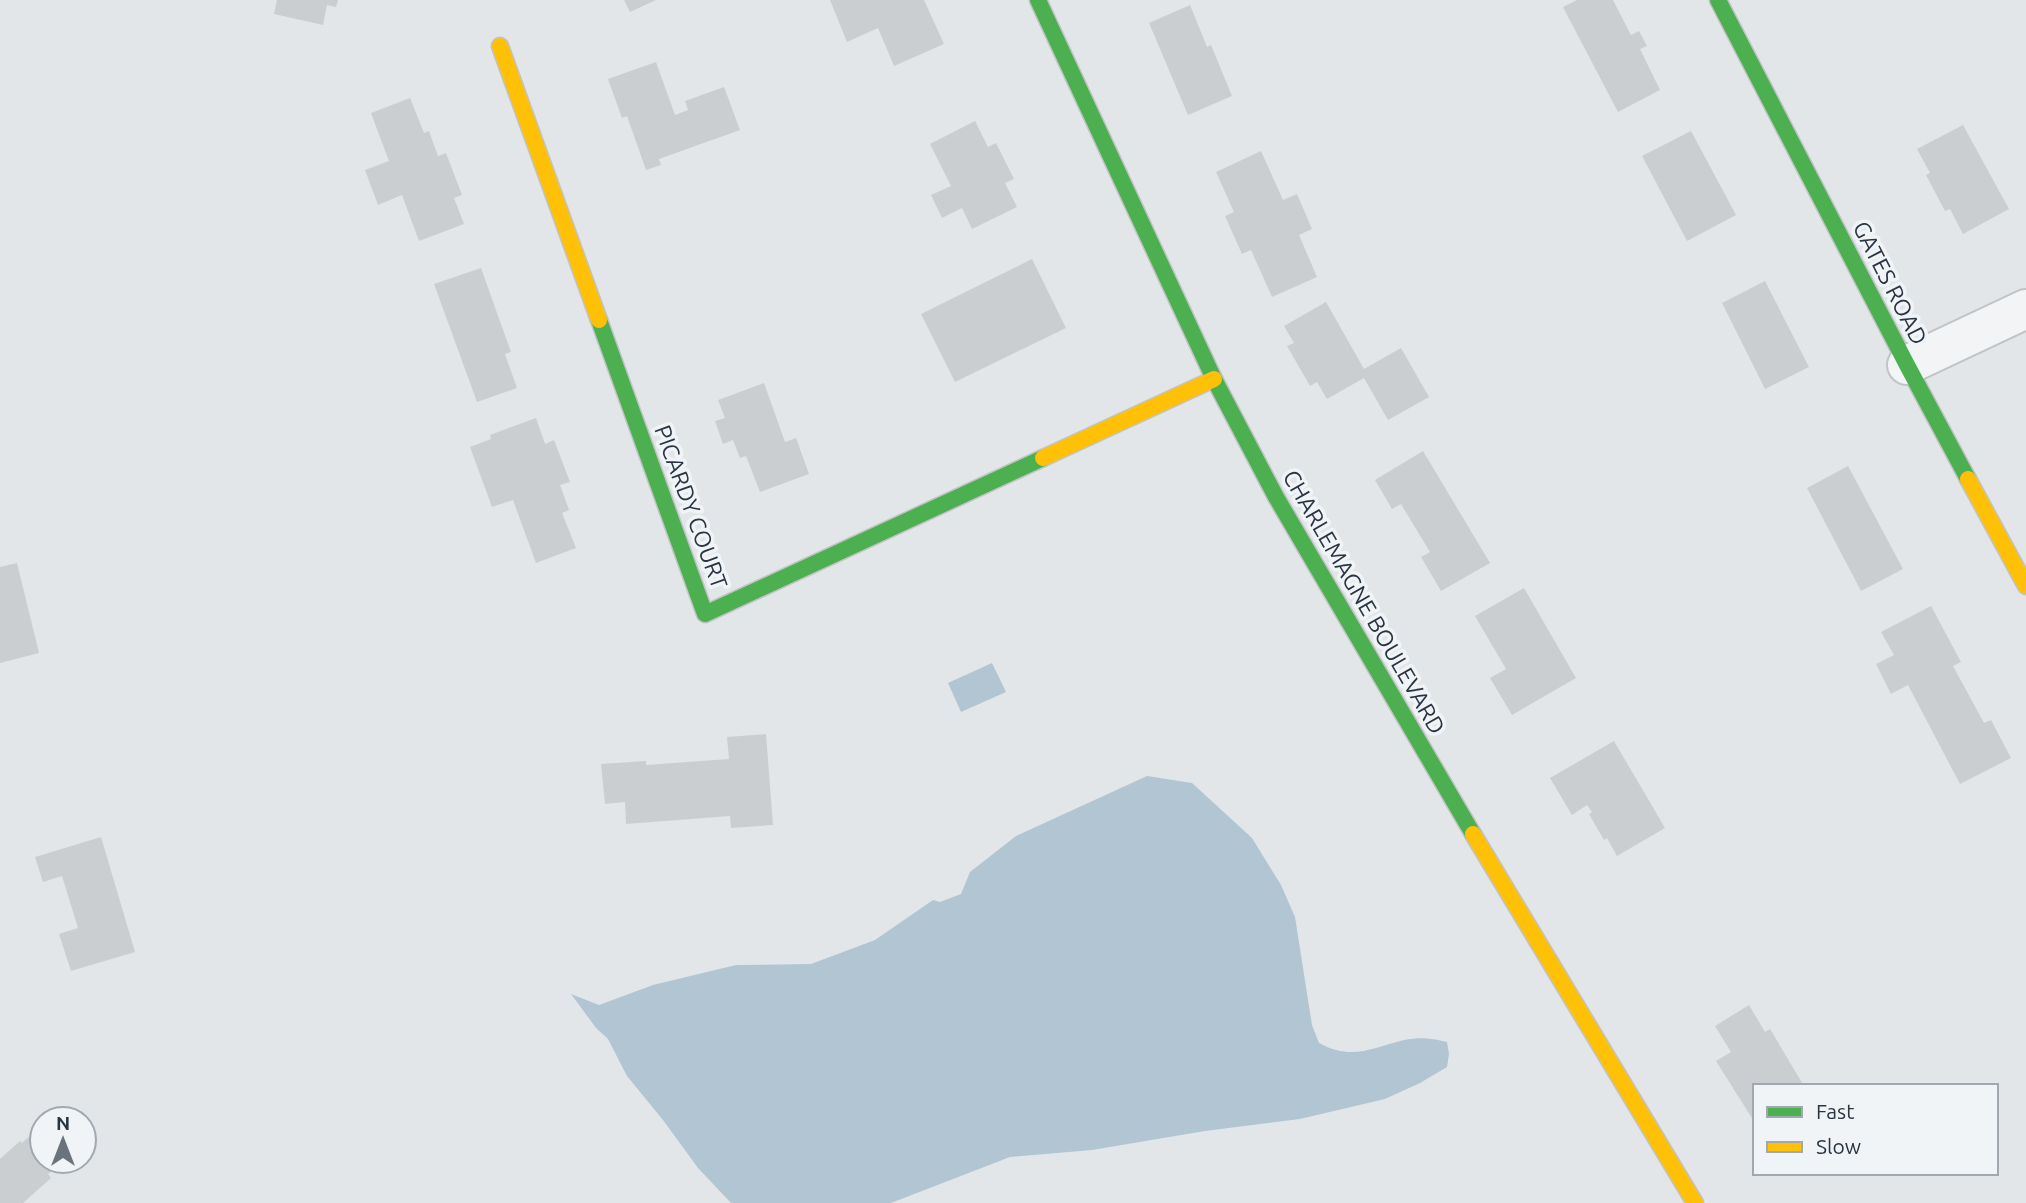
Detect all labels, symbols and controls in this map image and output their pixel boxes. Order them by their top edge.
street label: GATES ROAD [1849,217,1932,349]
street label: PICARDY COURT [650,422,733,592]
street label: CHARLEMAGNE BOULEVARD [1279,465,1450,738]
legend [1753,1084,1998,1175]
text: Fast [1816,1099,1854,1123]
north arrow [28,1105,98,1175]
text: N [56,1112,70,1134]
text: Slow [1816,1134,1861,1158]

